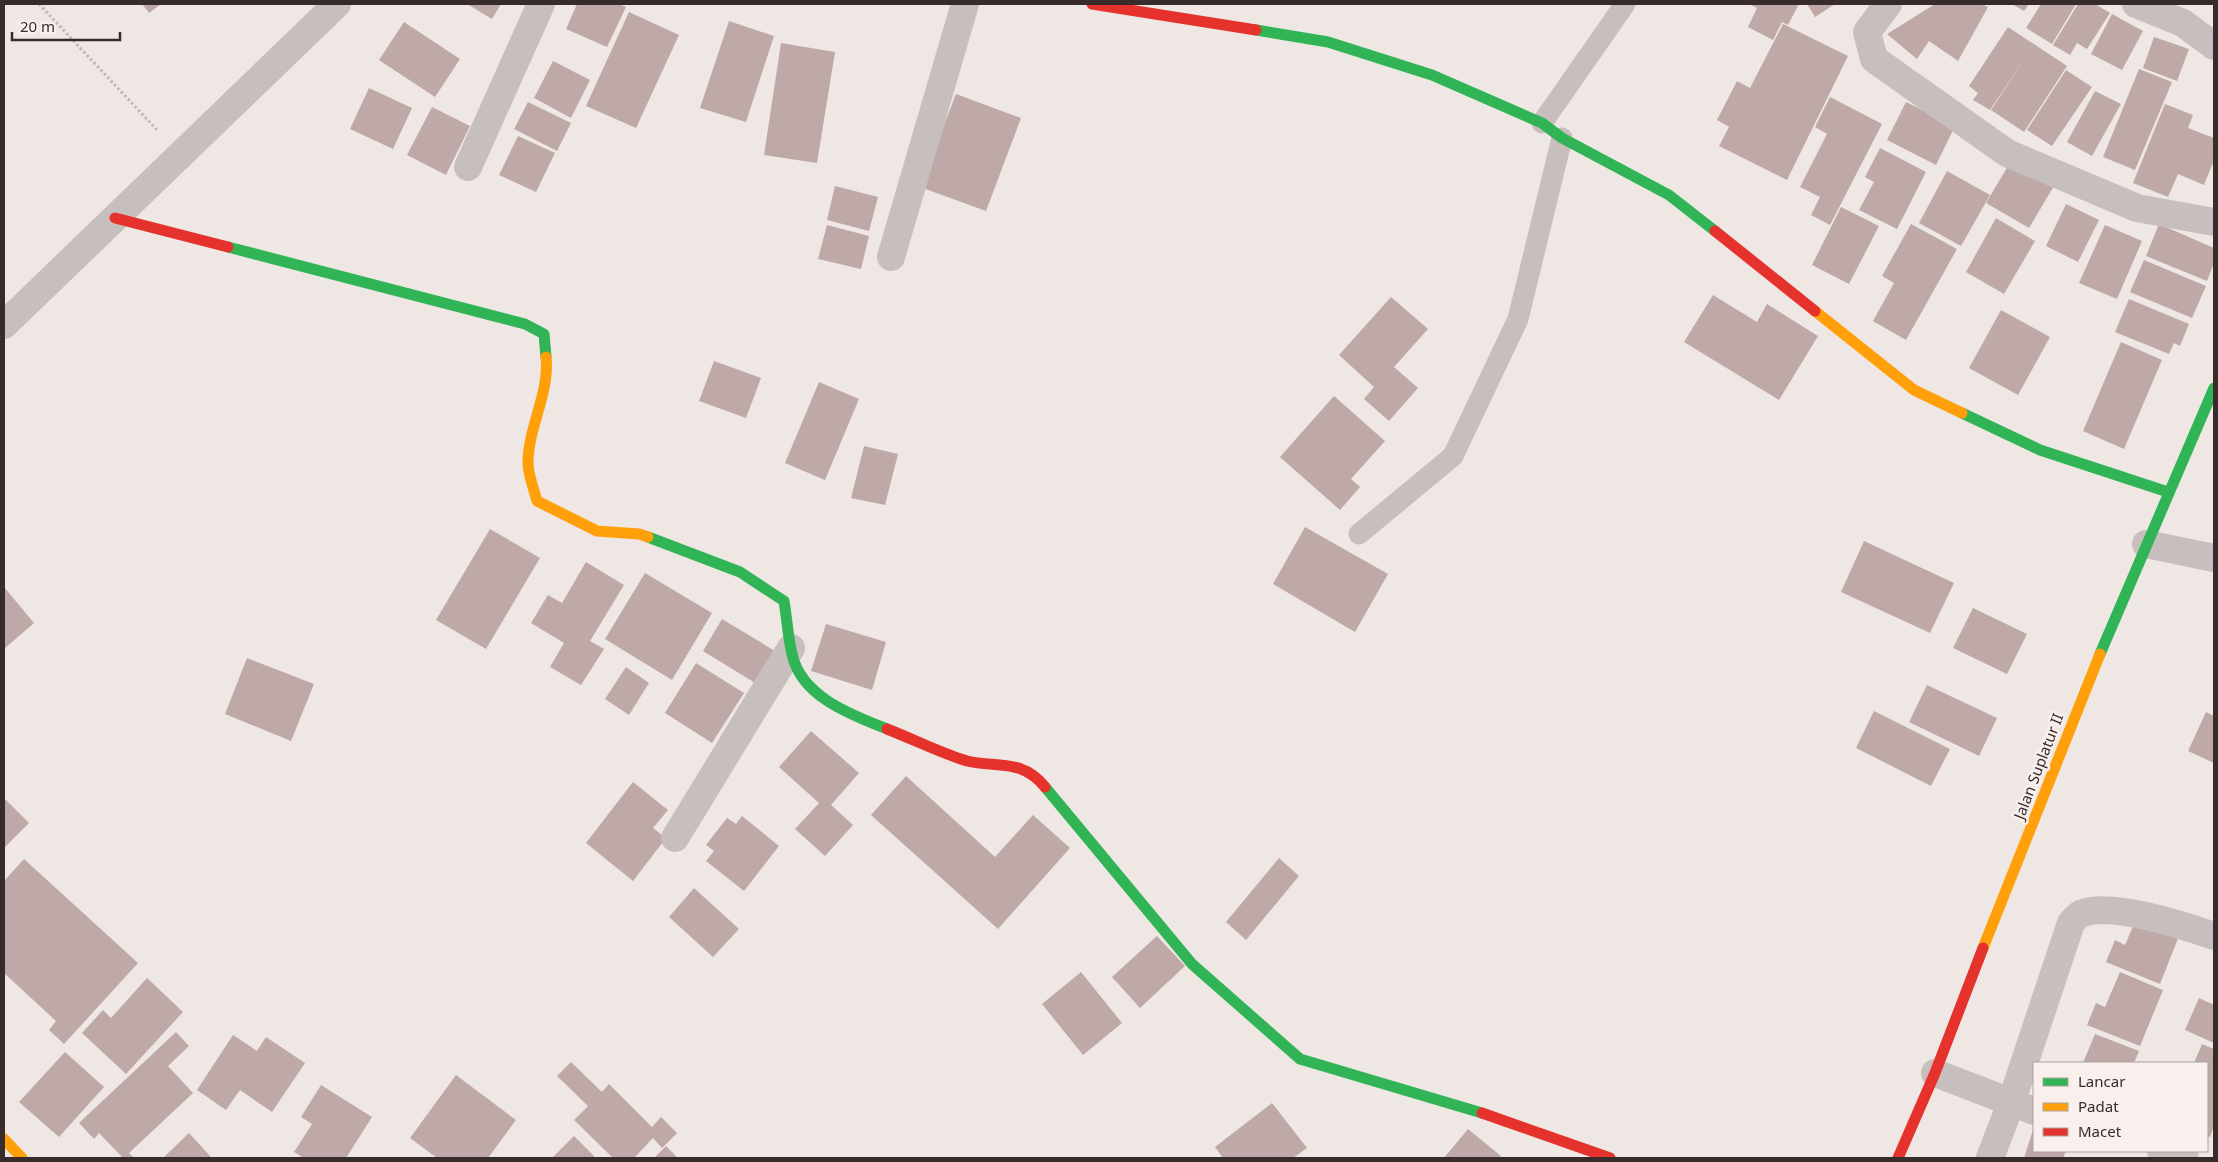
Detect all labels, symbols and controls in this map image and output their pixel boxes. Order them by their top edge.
scale bar [12,10,120,42]
text: 20 m [20,16,55,36]
street label: Jalan Suplatur II [2008,710,2067,824]
legend [2033,1062,2208,1152]
text: Lancar [2078,1071,2125,1091]
text: Padat [2078,1096,2119,1116]
text: Macet [2078,1121,2122,1141]

